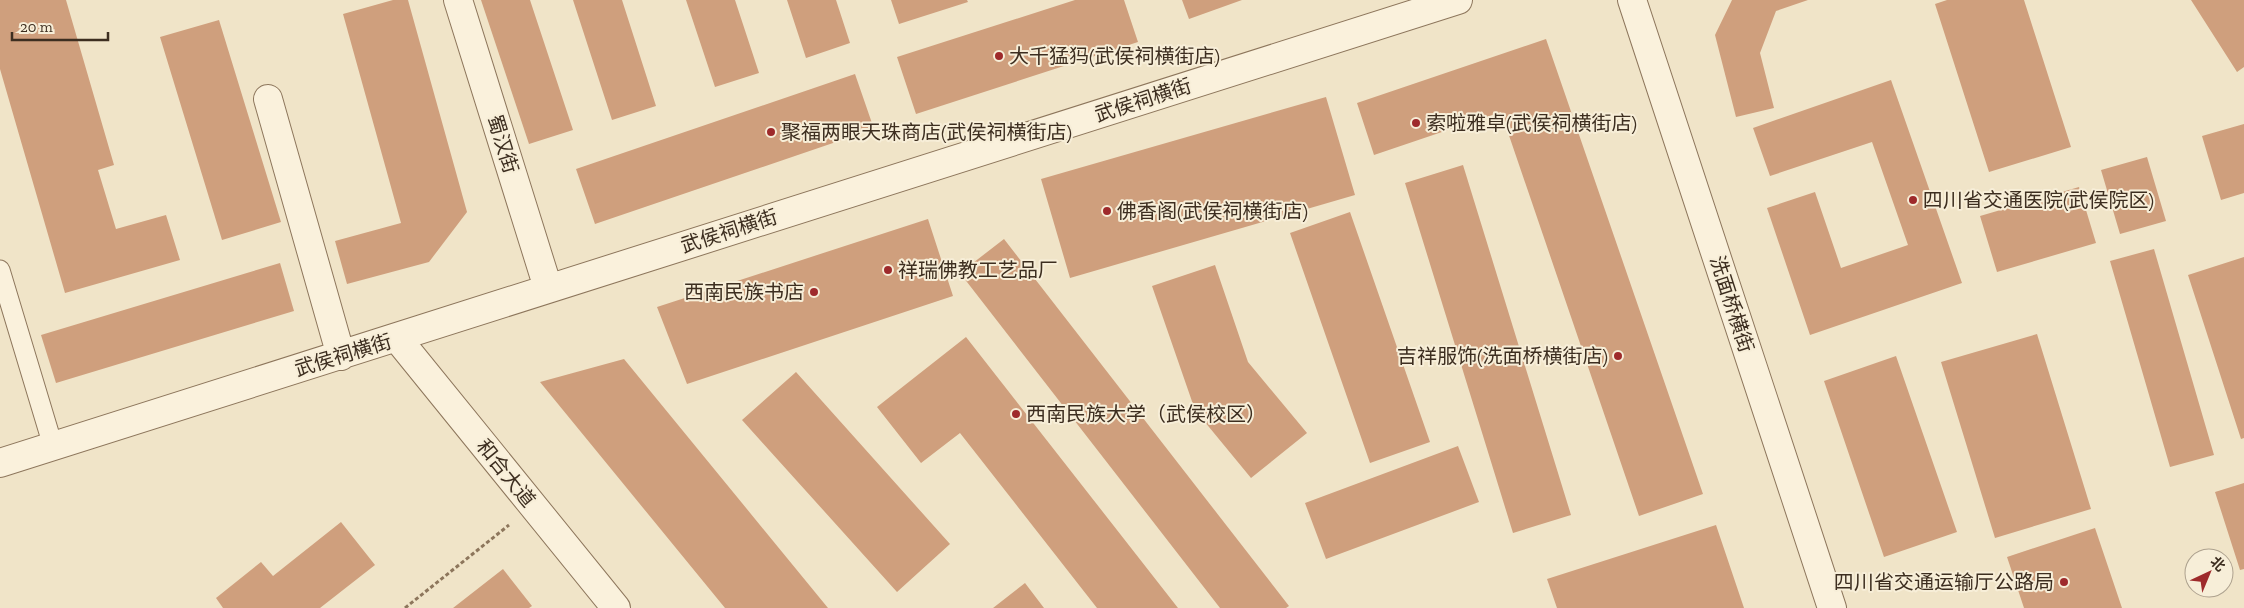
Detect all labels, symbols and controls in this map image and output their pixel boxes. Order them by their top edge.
scale bar [12,10,109,42]
text: 20 m [20,18,53,36]
place label: 大千猛犸(武侯祠横街店) [1009,44,1220,68]
marker: 大千猛犸(武侯祠横街店) [993,50,1005,62]
street label: 武侯祠横街 [1092,73,1194,127]
place label: 索啦雅卓(武侯祠横街店) [1426,111,1637,135]
street label: 蜀汉街 [483,112,523,176]
marker: 索啦雅卓(武侯祠横街店) [1410,117,1422,129]
place label: 聚福两眼天珠商店(武侯祠横街店) [781,120,1072,144]
marker: 聚福两眼天珠商店(武侯祠横街店) [765,126,777,138]
place label: 四川省交通医院(武侯院区) [1923,188,2154,212]
marker: 四川省交通医院(武侯院区) [1907,194,1919,206]
place label: 佛香阁(武侯祠横街店) [1117,199,1308,223]
street label: 武侯祠横街 [678,204,780,258]
marker: 佛香阁(武侯祠横街店) [1101,205,1113,217]
street label: 洗面桥横街 [1705,253,1759,355]
place label: 祥瑞佛教工艺品厂 [898,258,1058,282]
marker: 祥瑞佛教工艺品厂 [882,264,894,276]
place label: 西南民族书店 [684,280,804,304]
marker: 西南民族书店 [808,286,820,298]
street label: 武侯祠横街 [292,329,394,381]
place label: 吉祥服饰(洗面桥横街店) [1397,344,1608,368]
marker: 吉祥服饰(洗面桥横街店) [1612,350,1624,362]
place label: 西南民族大学（武侯校区） [1026,402,1266,426]
marker: 西南民族大学（武侯校区） [1010,408,1022,420]
street label: 和合大道 [472,434,540,512]
north arrow [2184,548,2234,598]
text: 北 [2207,553,2229,575]
place label: 四川省交通运输厅公路局 [1834,570,2054,594]
marker: 四川省交通运输厅公路局 [2058,576,2070,588]

